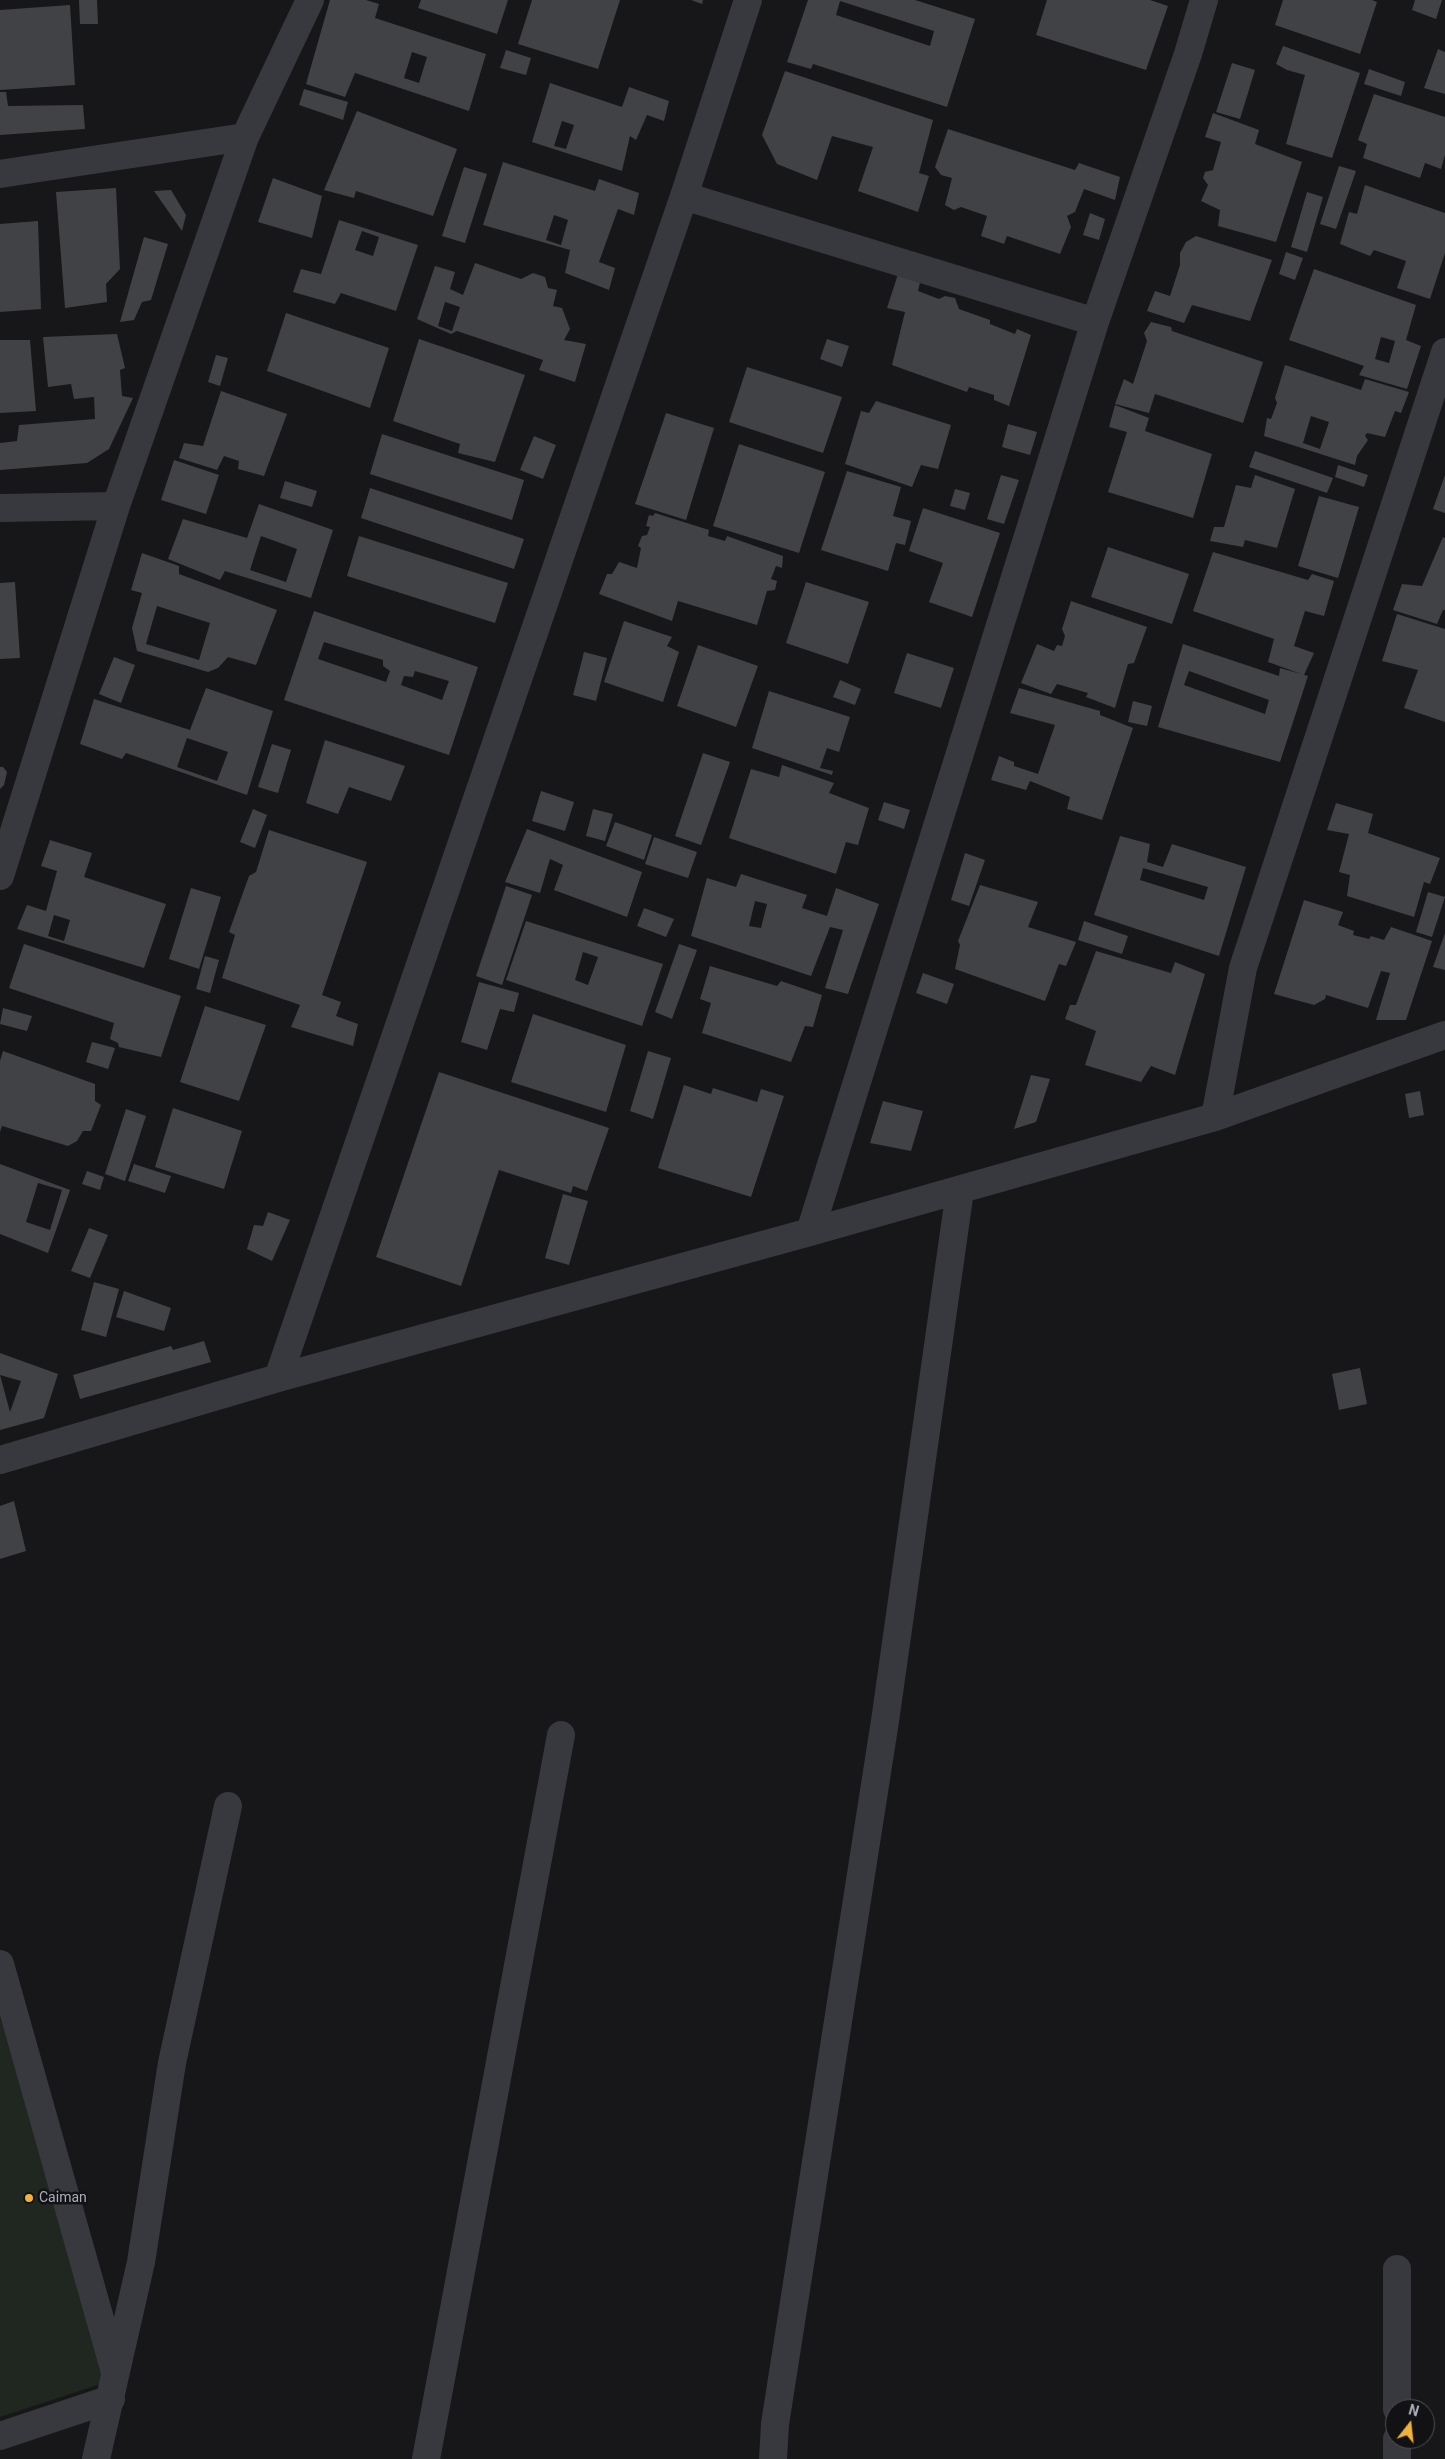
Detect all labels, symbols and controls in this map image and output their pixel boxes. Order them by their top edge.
place label: Caiman [39,2190,87,2206]
marker: Caiman [23,2192,35,2204]
north arrow [1385,2399,1435,2449]
text: N [1407,2401,1421,2420]

